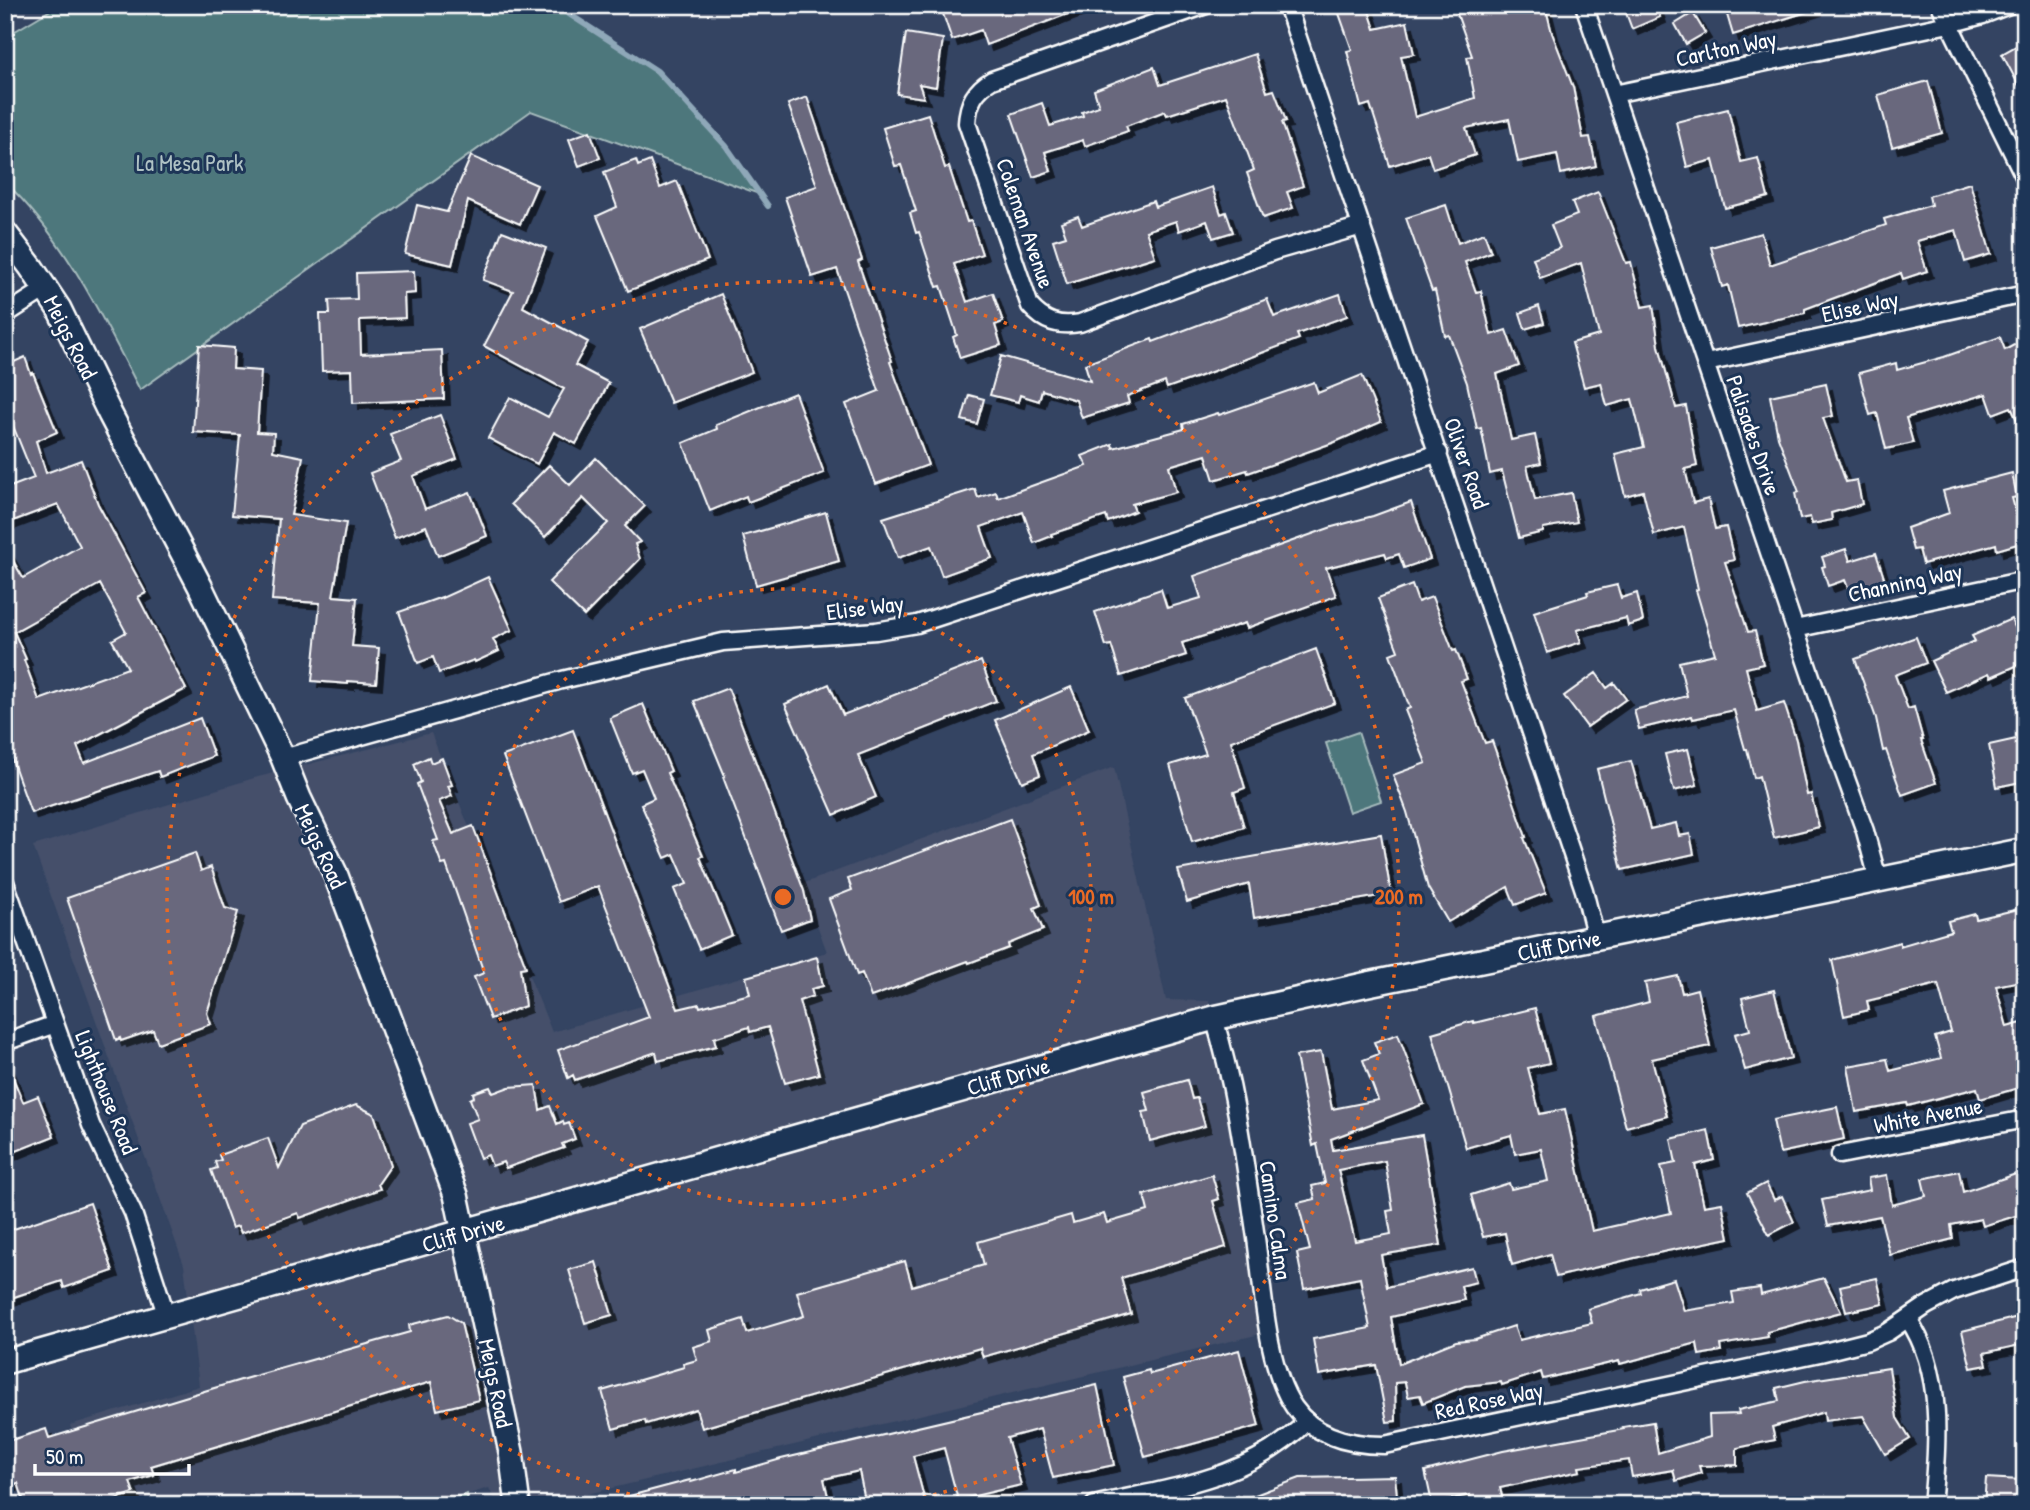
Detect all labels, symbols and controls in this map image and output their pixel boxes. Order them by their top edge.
street label: Carlton Way [1673,22,1780,74]
park label: La Mesa Park [136,147,244,178]
street label: Coleman Avenue [989,154,1063,292]
street label: Elise Way [1819,283,1901,329]
street label: Meigs Road [37,290,105,384]
street label: Palisades Drive [1719,371,1789,499]
street label: Oliver Road [1437,413,1497,513]
street label: Channing Way [1845,555,1965,609]
street label: Elise Way [825,587,906,627]
street label: Meigs Road [288,799,354,893]
text: 100 m [1068,882,1114,911]
text: 200 m [1375,882,1423,911]
centre of rings [771,885,795,909]
street label: Cliff Drive [1515,922,1603,968]
street label: Lighthouse Road [68,1026,146,1158]
street label: Cliff Drive [963,1049,1053,1103]
street label: White Avenue [1871,1089,1985,1141]
street label: Camino Calma [1252,1159,1300,1281]
street label: Cliff Drive [418,1206,508,1260]
street label: Meigs Road [471,1336,521,1430]
street label: Red Rose Way [1432,1373,1546,1427]
scale bar [35,1433,189,1477]
text: 50 m [46,1442,83,1471]

